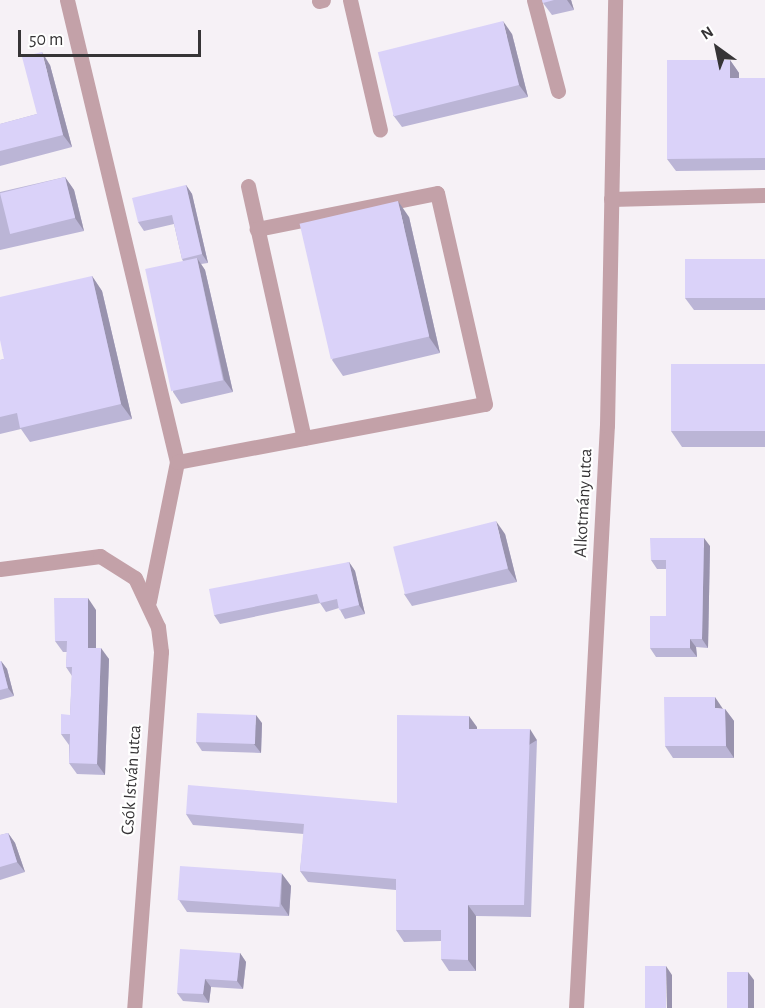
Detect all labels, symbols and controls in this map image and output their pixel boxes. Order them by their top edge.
scale bar [21,18,204,56]
north arrow [687,18,747,78]
text: N [698,23,716,43]
text: 50 m [29,31,63,49]
street label: Alkotmány utca [570,448,598,558]
street label: Csók István utca [117,724,147,836]

